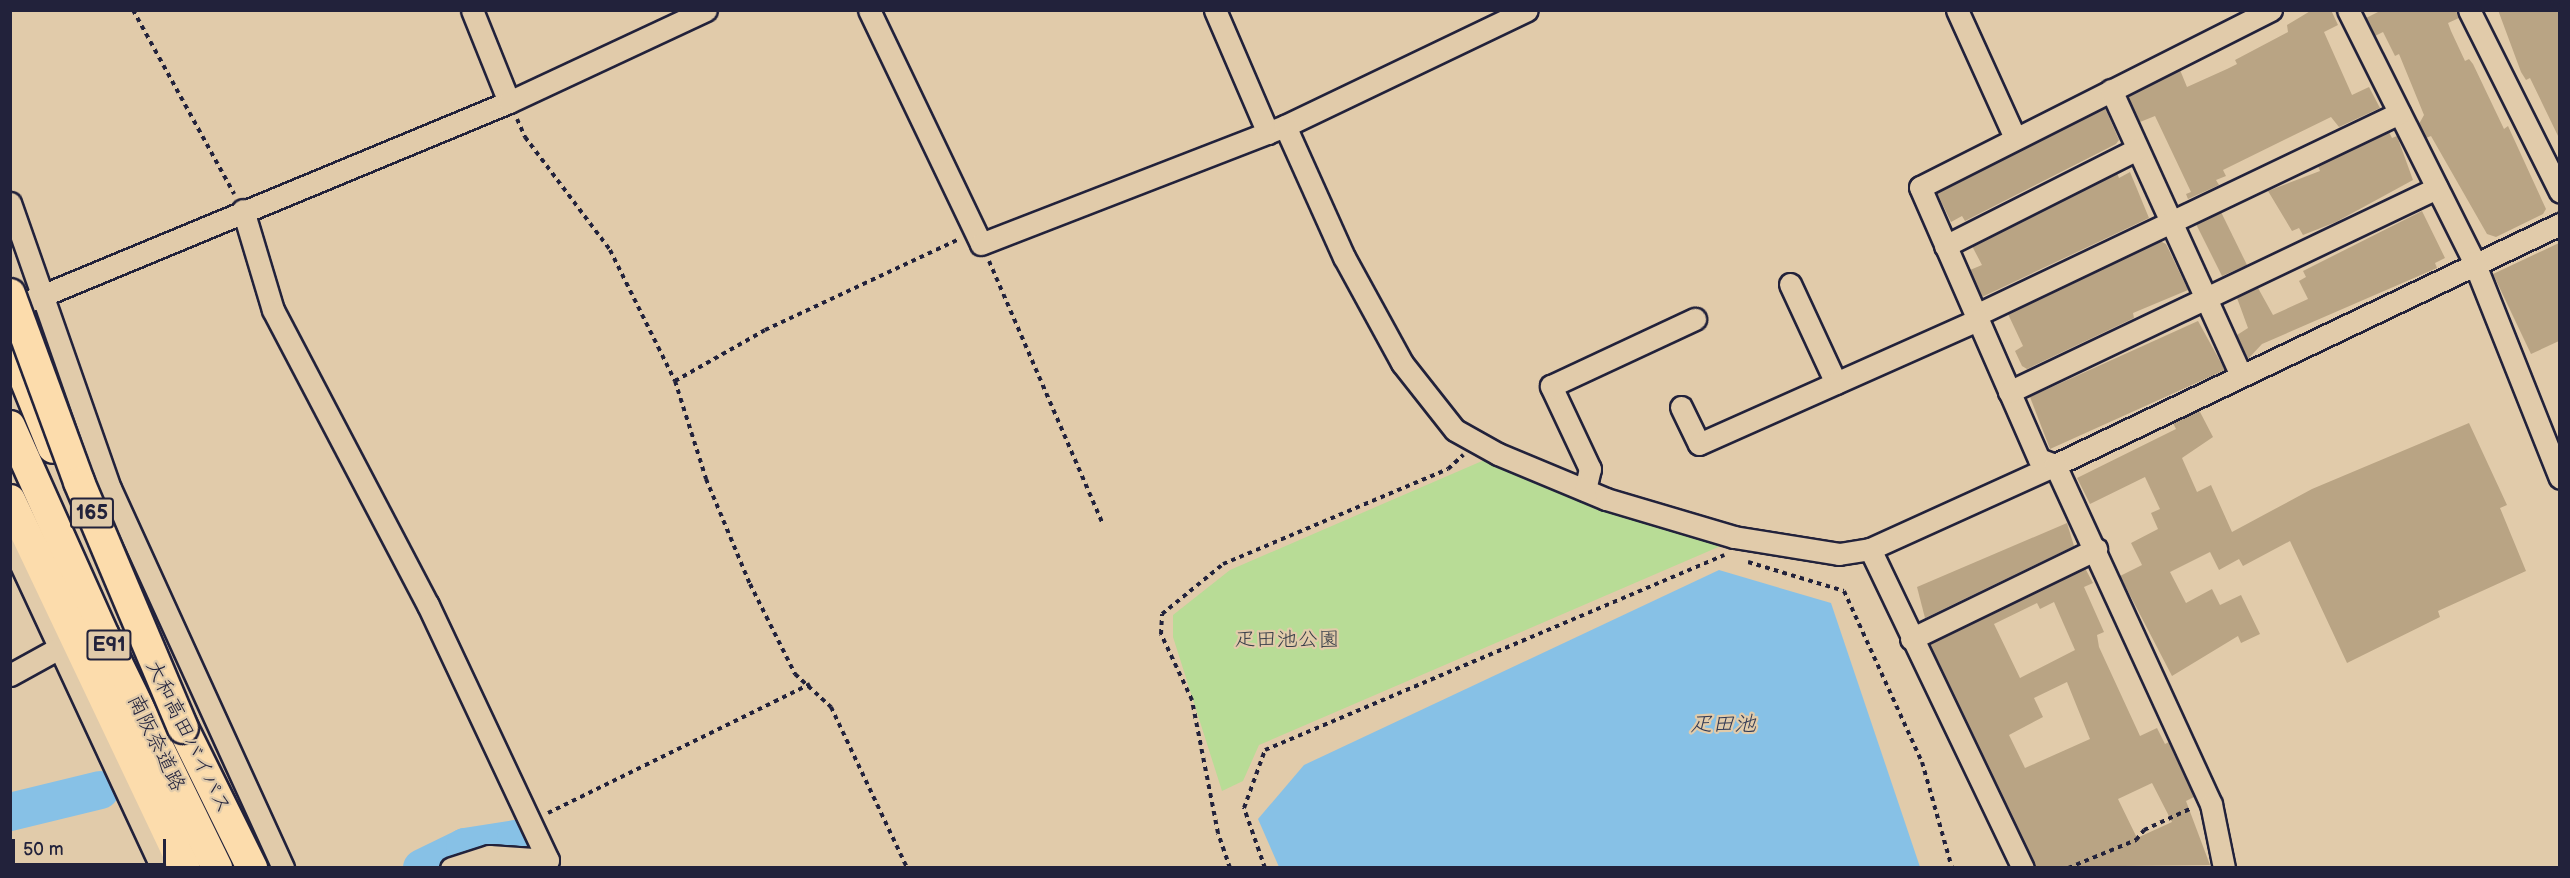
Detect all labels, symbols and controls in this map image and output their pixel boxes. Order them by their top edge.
road number: 165 [70,496,115,530]
park label: 疋田池公園 [1235,627,1339,653]
road number: E91 [85,628,133,662]
street label: 大和高田バイパス [140,656,236,818]
street label: 南阪奈道路 [122,690,190,796]
water label: 疋田池 [1690,712,1756,738]
scale bar [15,827,170,865]
text: 50 m [23,839,64,860]

